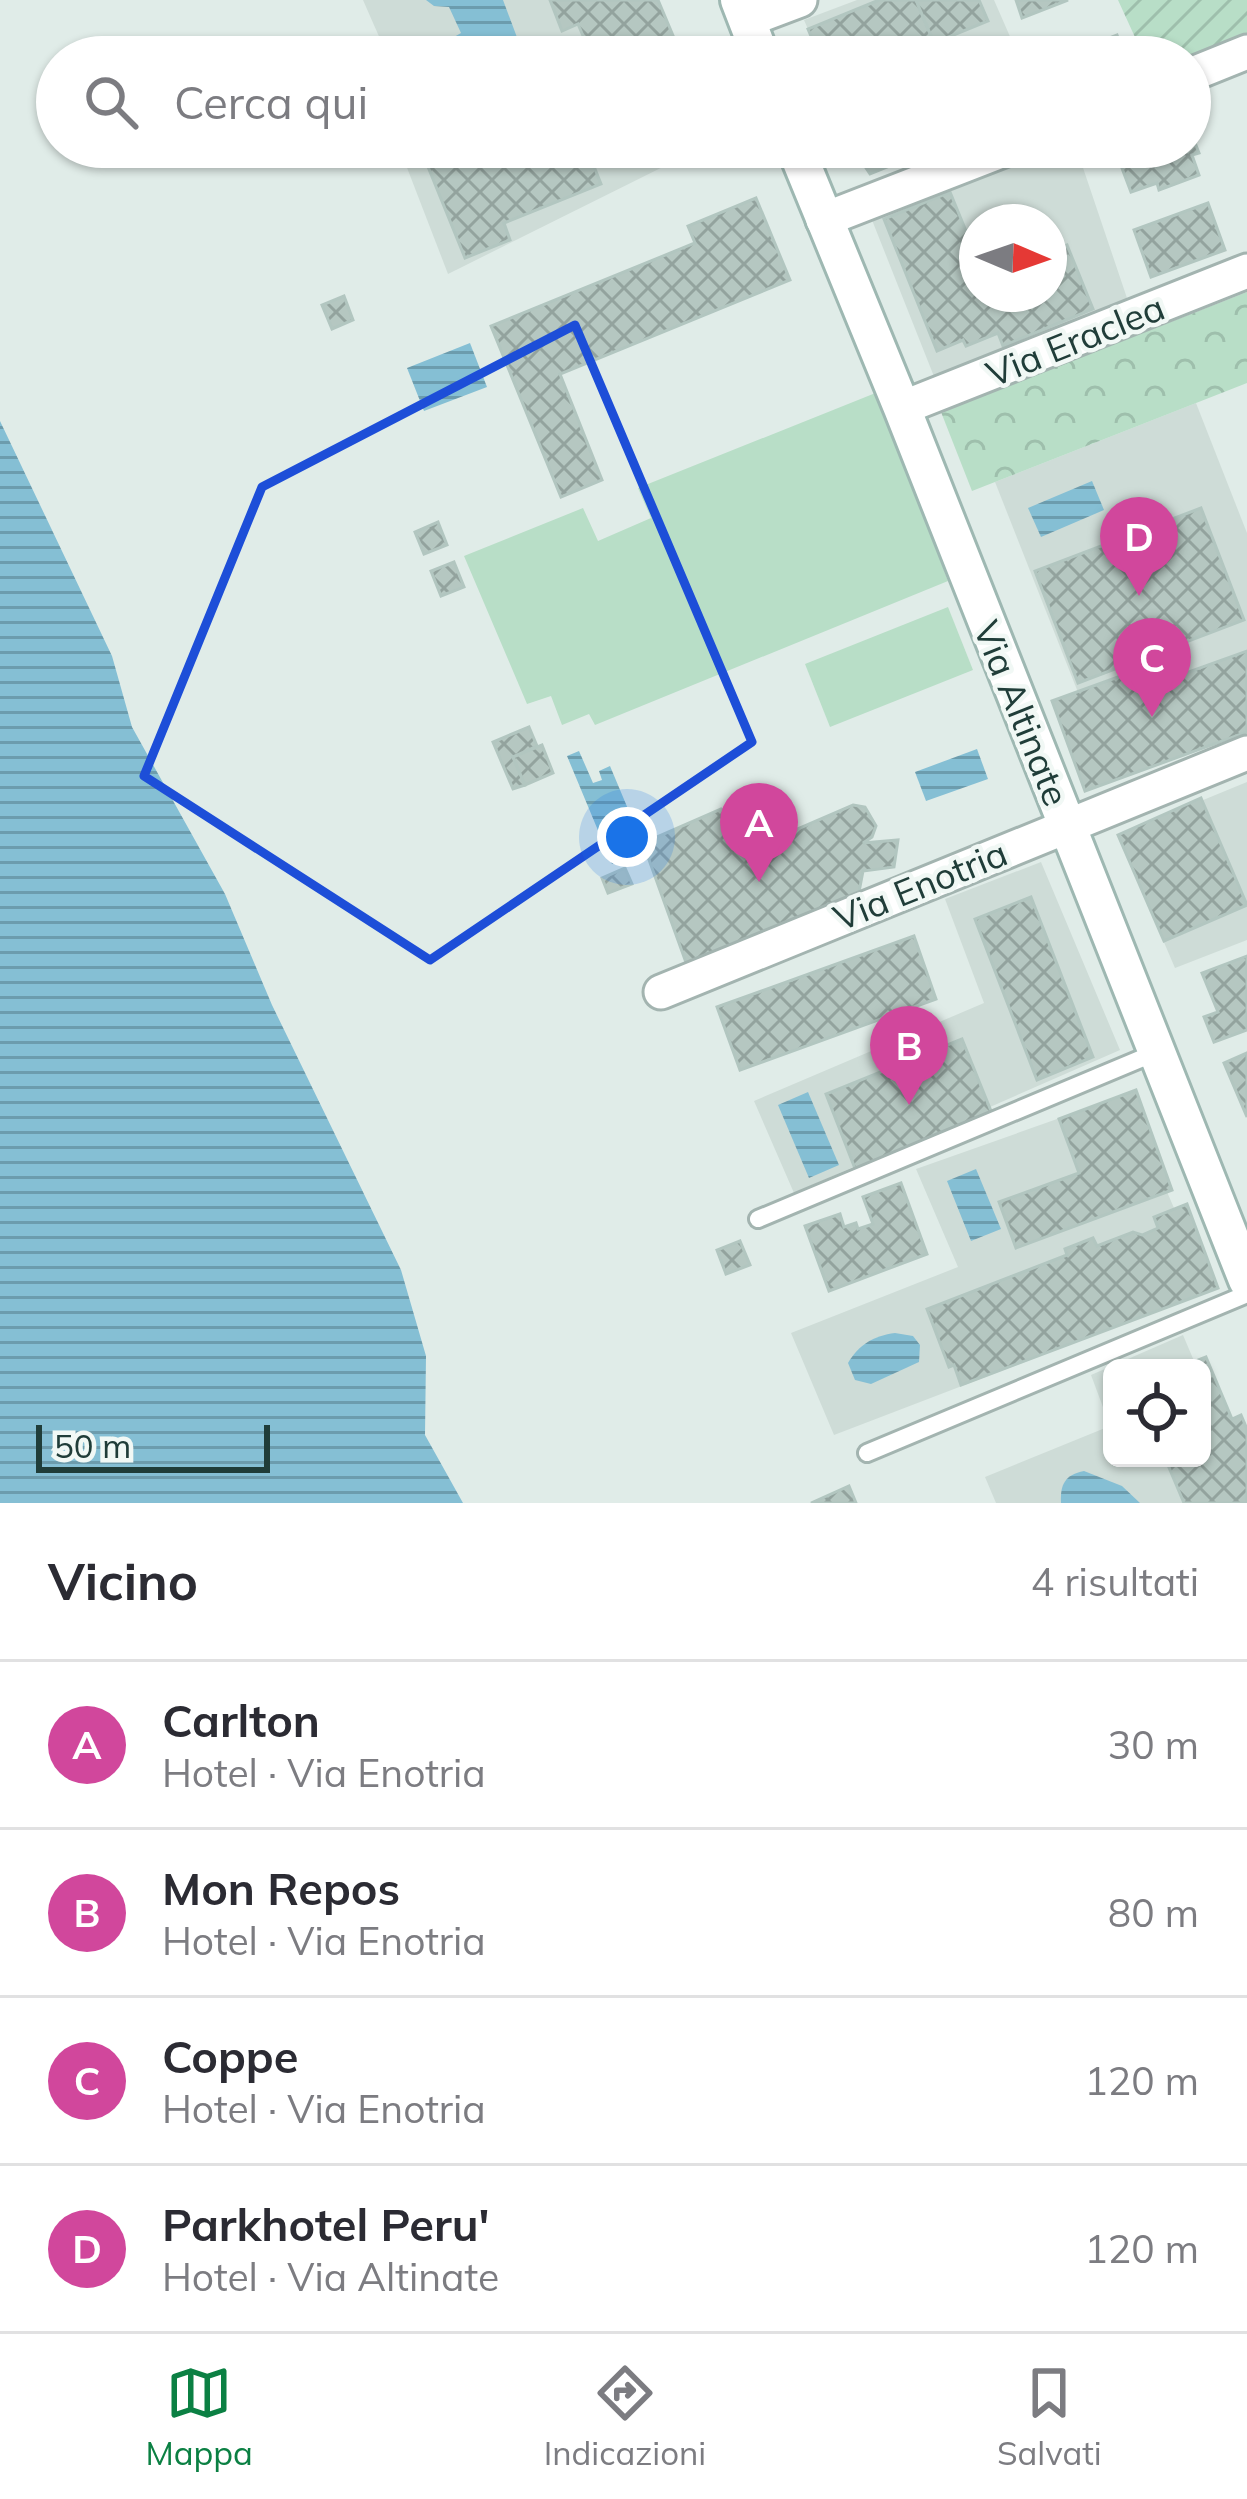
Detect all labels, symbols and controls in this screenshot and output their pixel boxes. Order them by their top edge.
search box [36,36,1211,168]
icon: search [78,69,144,135]
text: Cerca qui [174,74,368,130]
north arrow [959,204,1067,312]
street label: Via Eraclea [979,284,1171,396]
pin: D [1100,497,1178,596]
street label: Via Altinate [965,614,1079,812]
pin: C [1113,618,1191,717]
pin: A [720,783,798,882]
your location [597,807,657,867]
street label: Via Enotria [827,830,1013,940]
pin: B [870,1006,948,1105]
map controls [1103,1359,1211,1467]
button: locate [1103,1359,1211,1467]
scale bar [36,1419,270,1472]
text: 50 m [54,1425,131,1466]
text: Vicino [48,1549,198,1613]
text: 4 risultati [1031,1557,1199,1606]
text: Carlton [162,1692,320,1748]
text: A [72,1720,102,1769]
text: 30 m [1108,1720,1199,1769]
text: Hotel · Via Enotria [162,1748,486,1797]
text: Mon Repos [162,1860,400,1916]
text: B [74,1888,100,1937]
text: 80 m [1108,1888,1199,1937]
text: Hotel · Via Enotria [162,1916,486,1965]
text: Coppe [162,2028,298,2084]
text: C [74,2056,100,2105]
text: 120 m [1084,2056,1199,2105]
text: Hotel · Via Enotria [162,2084,486,2133]
text: Parkhotel Peru' [162,2196,489,2252]
text: D [72,2224,102,2273]
text: 120 m [1084,2224,1199,2273]
text: Hotel · Via Altinate [162,2252,499,2301]
tab: Mappa [145,2360,253,2473]
tab: Indicazioni [544,2360,706,2473]
tab: Salvati [997,2360,1102,2473]

